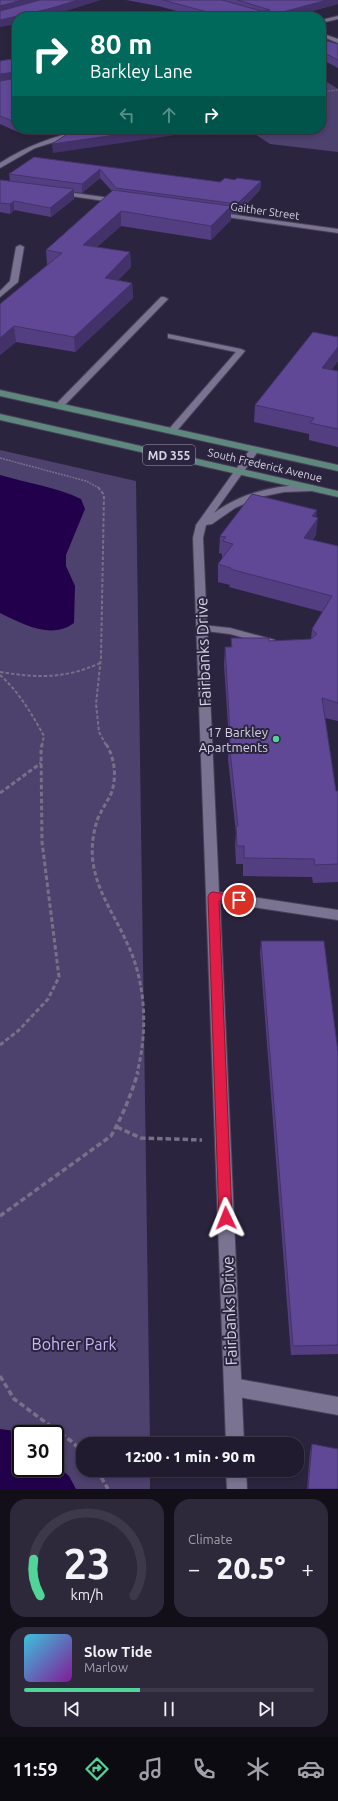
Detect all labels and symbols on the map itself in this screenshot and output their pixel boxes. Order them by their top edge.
street label: Gaither Street [230,200,301,222]
road number: MD 355 [143,445,195,465]
street label: South Frederick Avenue [207,446,323,484]
street label: Fairbanks Drive [192,597,214,707]
place label: 17 Barkley Apartments [199,725,268,754]
marker: 17 Barkley Apartments [271,734,281,744]
pin [222,883,256,917]
position arrow [205,1197,247,1239]
street label: Fairbanks Drive [218,1256,240,1366]
park label: Bohrer Park [31,1335,117,1353]
speed limit sign: 30 [12,1425,64,1477]

